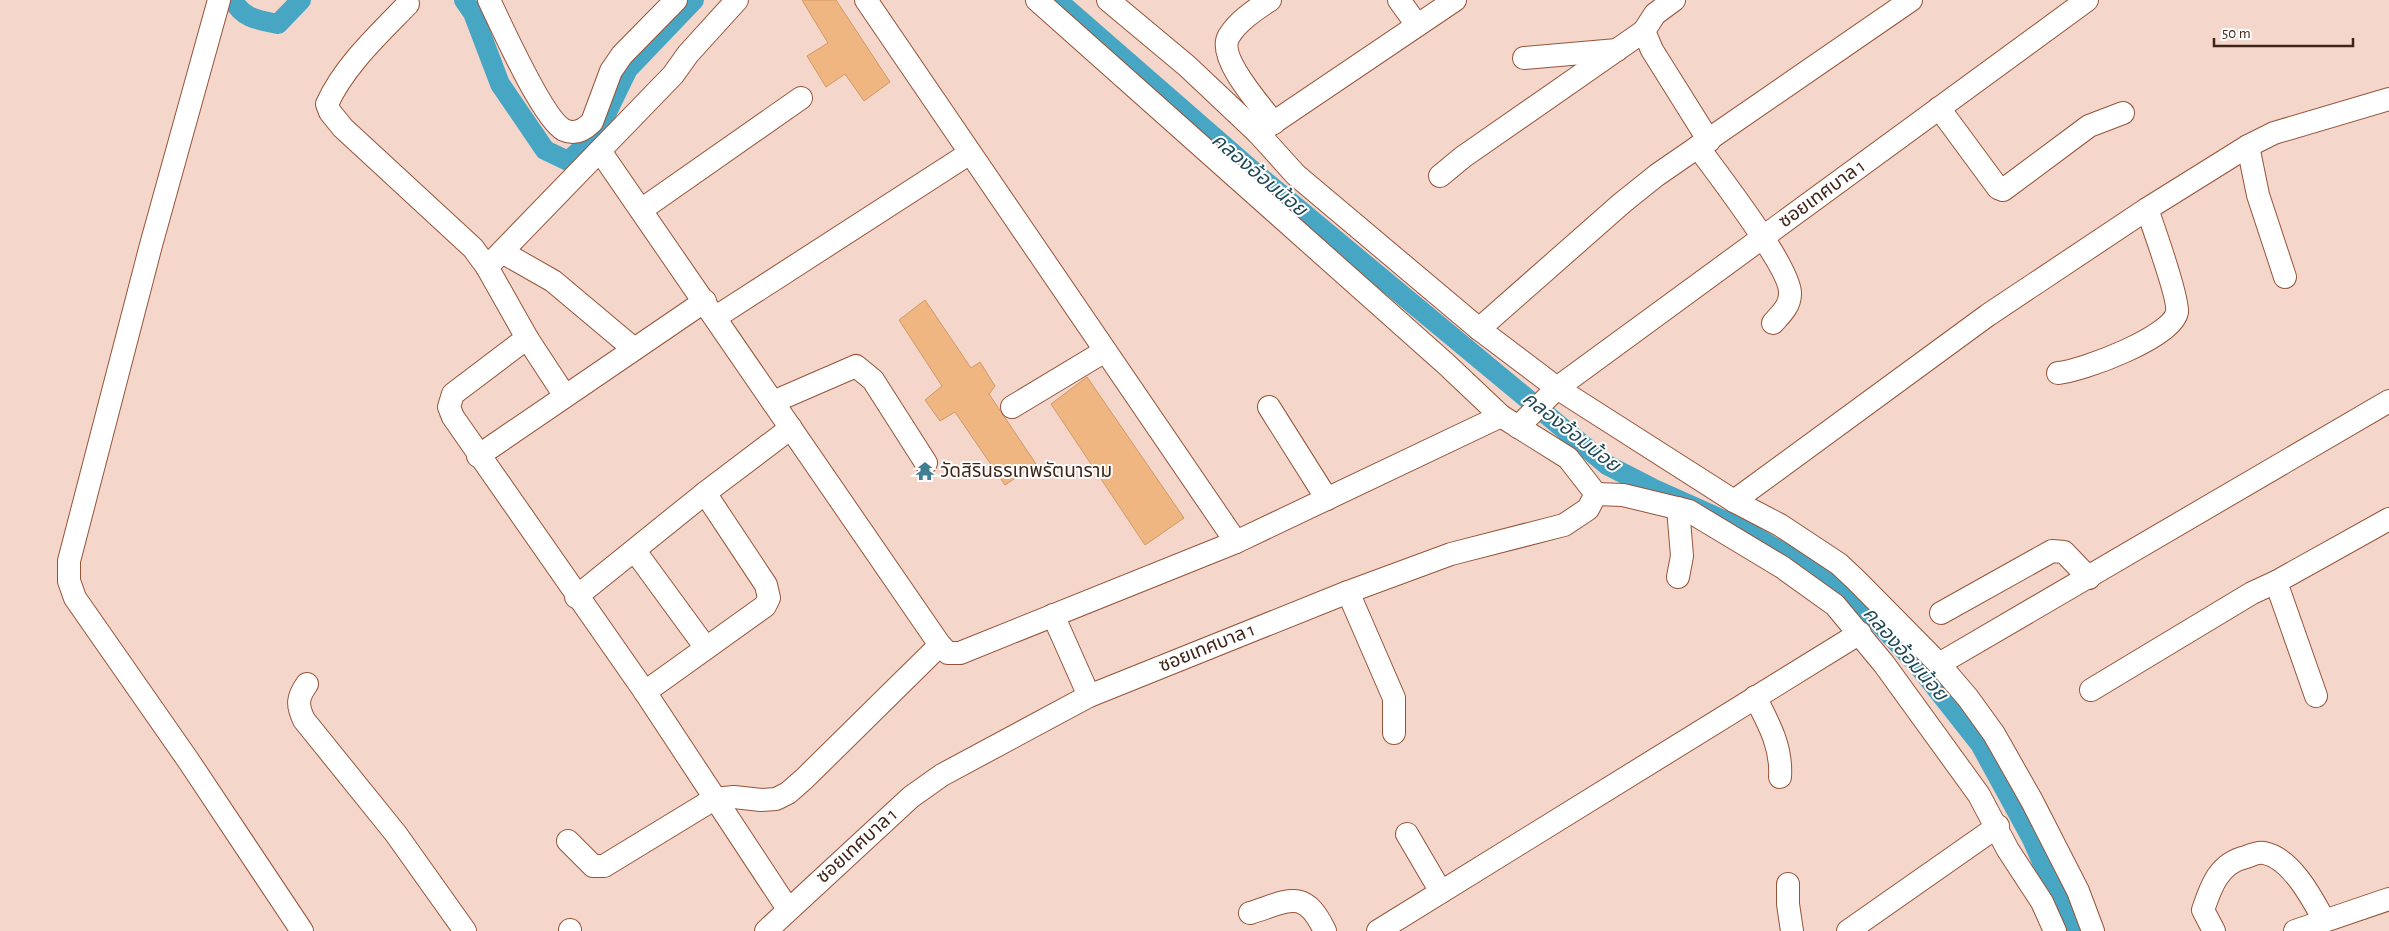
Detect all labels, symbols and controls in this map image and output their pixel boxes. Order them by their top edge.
scale bar [2214,15,2353,47]
text: 50 m [2222,26,2251,41]
water label: คลองอ้อมน้อย [1208,129,1312,222]
street label: ซอยเทศบาล 1 [1775,156,1869,232]
water label: คลองอ้อมน้อย [1519,387,1625,477]
temple icon: วัดสิรินธรเทพรัตนาราม [914,460,936,482]
place label: วัดสิรินธรเทพรัตนาราม [940,461,1112,481]
water label: คลองอ้อมน้อย [1859,603,1953,706]
street label: ซอยเทศบาล 1 [1156,620,1258,676]
street label: ซอยเทศบาล 1 [813,805,901,887]

